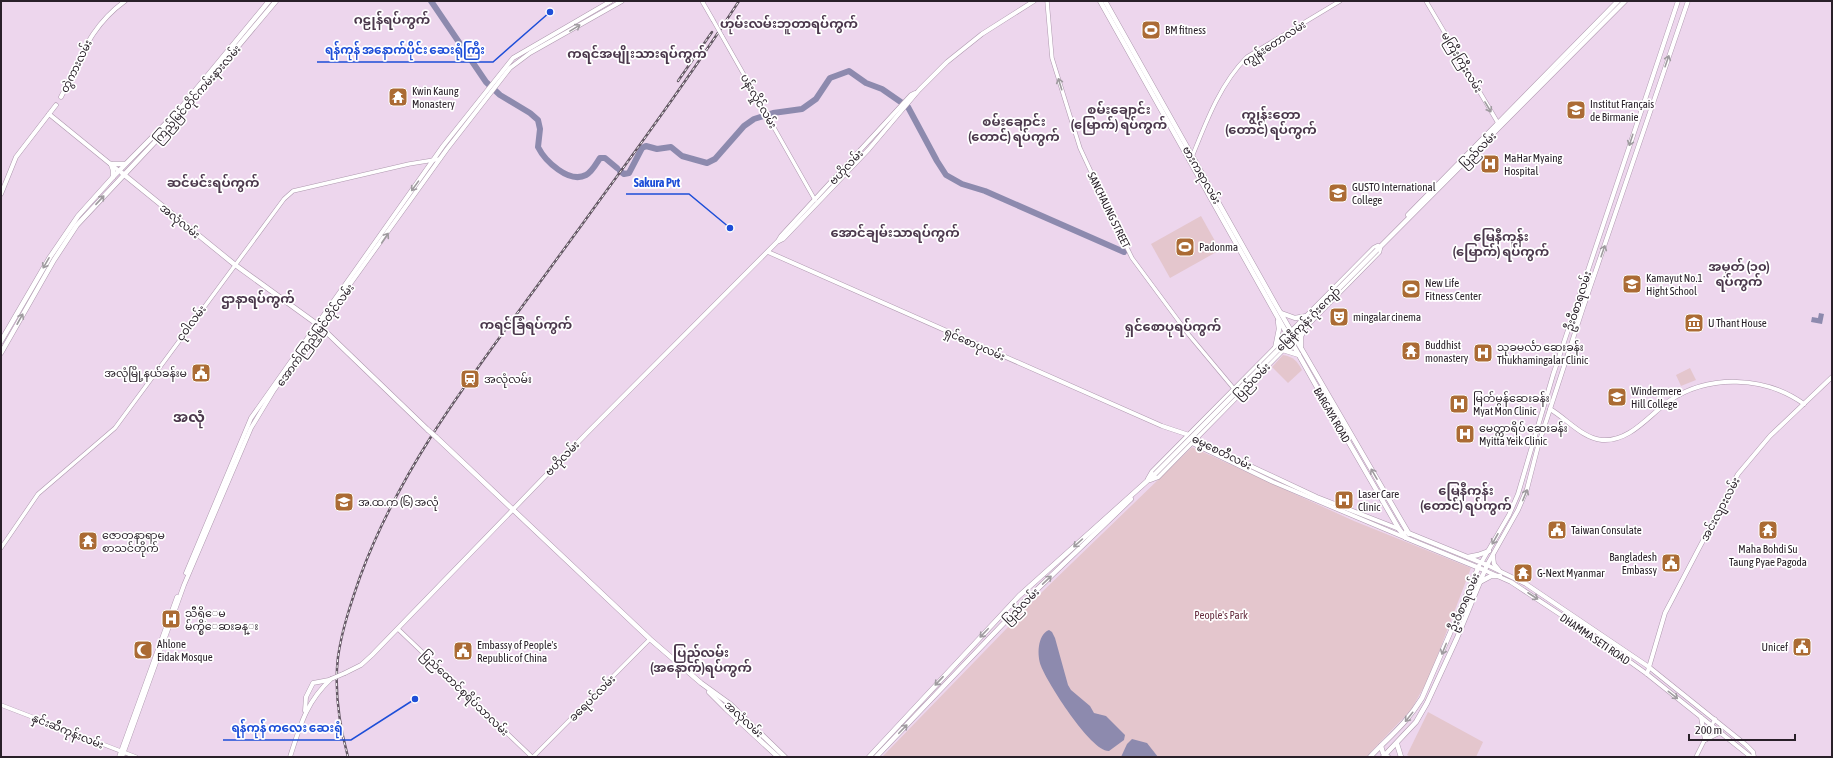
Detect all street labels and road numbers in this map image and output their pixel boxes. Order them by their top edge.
street label: ကျွန်းတောလမ်း [1240,17,1310,71]
street label: မကြီးကြီးလမ်း [1437,29,1486,96]
street label: တွဲကားလမ်း [57,37,97,96]
street label: ကြည့်မြင်တိုင်ကမ်းနားလမ်း [150,42,245,147]
street label: ပန်းလှိုင်လမ်း [736,71,780,132]
street label: ပြည်လမ်း [1457,129,1501,173]
street label: ဗားကရာလမ်း [1178,143,1224,208]
street label: ဗဟိုလမ်း [826,146,868,189]
street label: SANCHAUNG STREET [1085,170,1133,250]
street label: အလုံလမ်း [156,201,203,243]
street label: ဦးဝီစာရလမ်း [1562,269,1596,333]
street label: အောက်ကြည့်မြင်တိုင်လမ်း [273,281,359,390]
street label: မြေနီကုန်း ဂုံးကျော် [1273,284,1344,355]
street label: ငုဝါလမ်း [173,302,211,345]
street label: ရှင်စောပုလမ်း [942,324,1008,365]
street label: ပြည်လမ်း [1231,360,1275,404]
street label: BARGAYA ROAD [1311,385,1353,445]
street label: ဓမ္မစေတီလမ်း [1189,431,1254,475]
street label: ဗဟိုလမ်း [542,437,584,480]
street label: အင်းလျားလမ်း [1697,474,1745,544]
street label: ဦးဝီစာရလမ်း [1445,571,1484,634]
street label: ပြည်လမ်း [1000,585,1044,629]
street label: DHAMMA SETI ROAD [1558,611,1632,667]
street label: ပြည်ထောင်စုရိပ်သာလမ်း [417,647,512,740]
street label: ခရေပင်လမ်း [566,672,620,726]
street label: အလုံလမ်း [720,698,766,742]
street label: နှင်းဆီကုန်းလမ်း [29,710,106,754]

